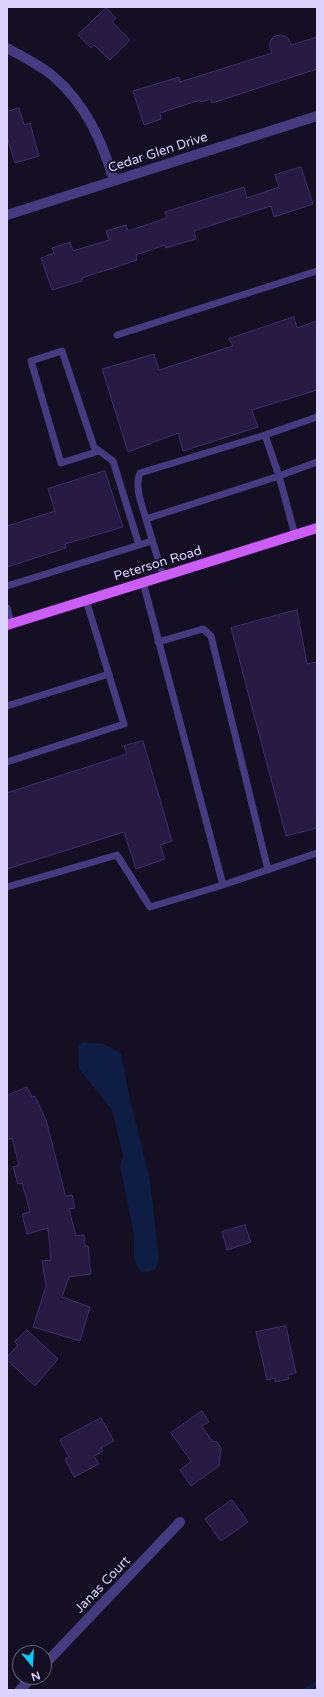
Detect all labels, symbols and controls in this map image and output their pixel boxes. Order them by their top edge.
street label: Cedar Glen Drive [106,130,210,176]
street label: Peterson Road [112,543,204,585]
street label: Janas Court [72,1553,134,1617]
north arrow [12,1645,52,1685]
text: N [29,1668,42,1683]

